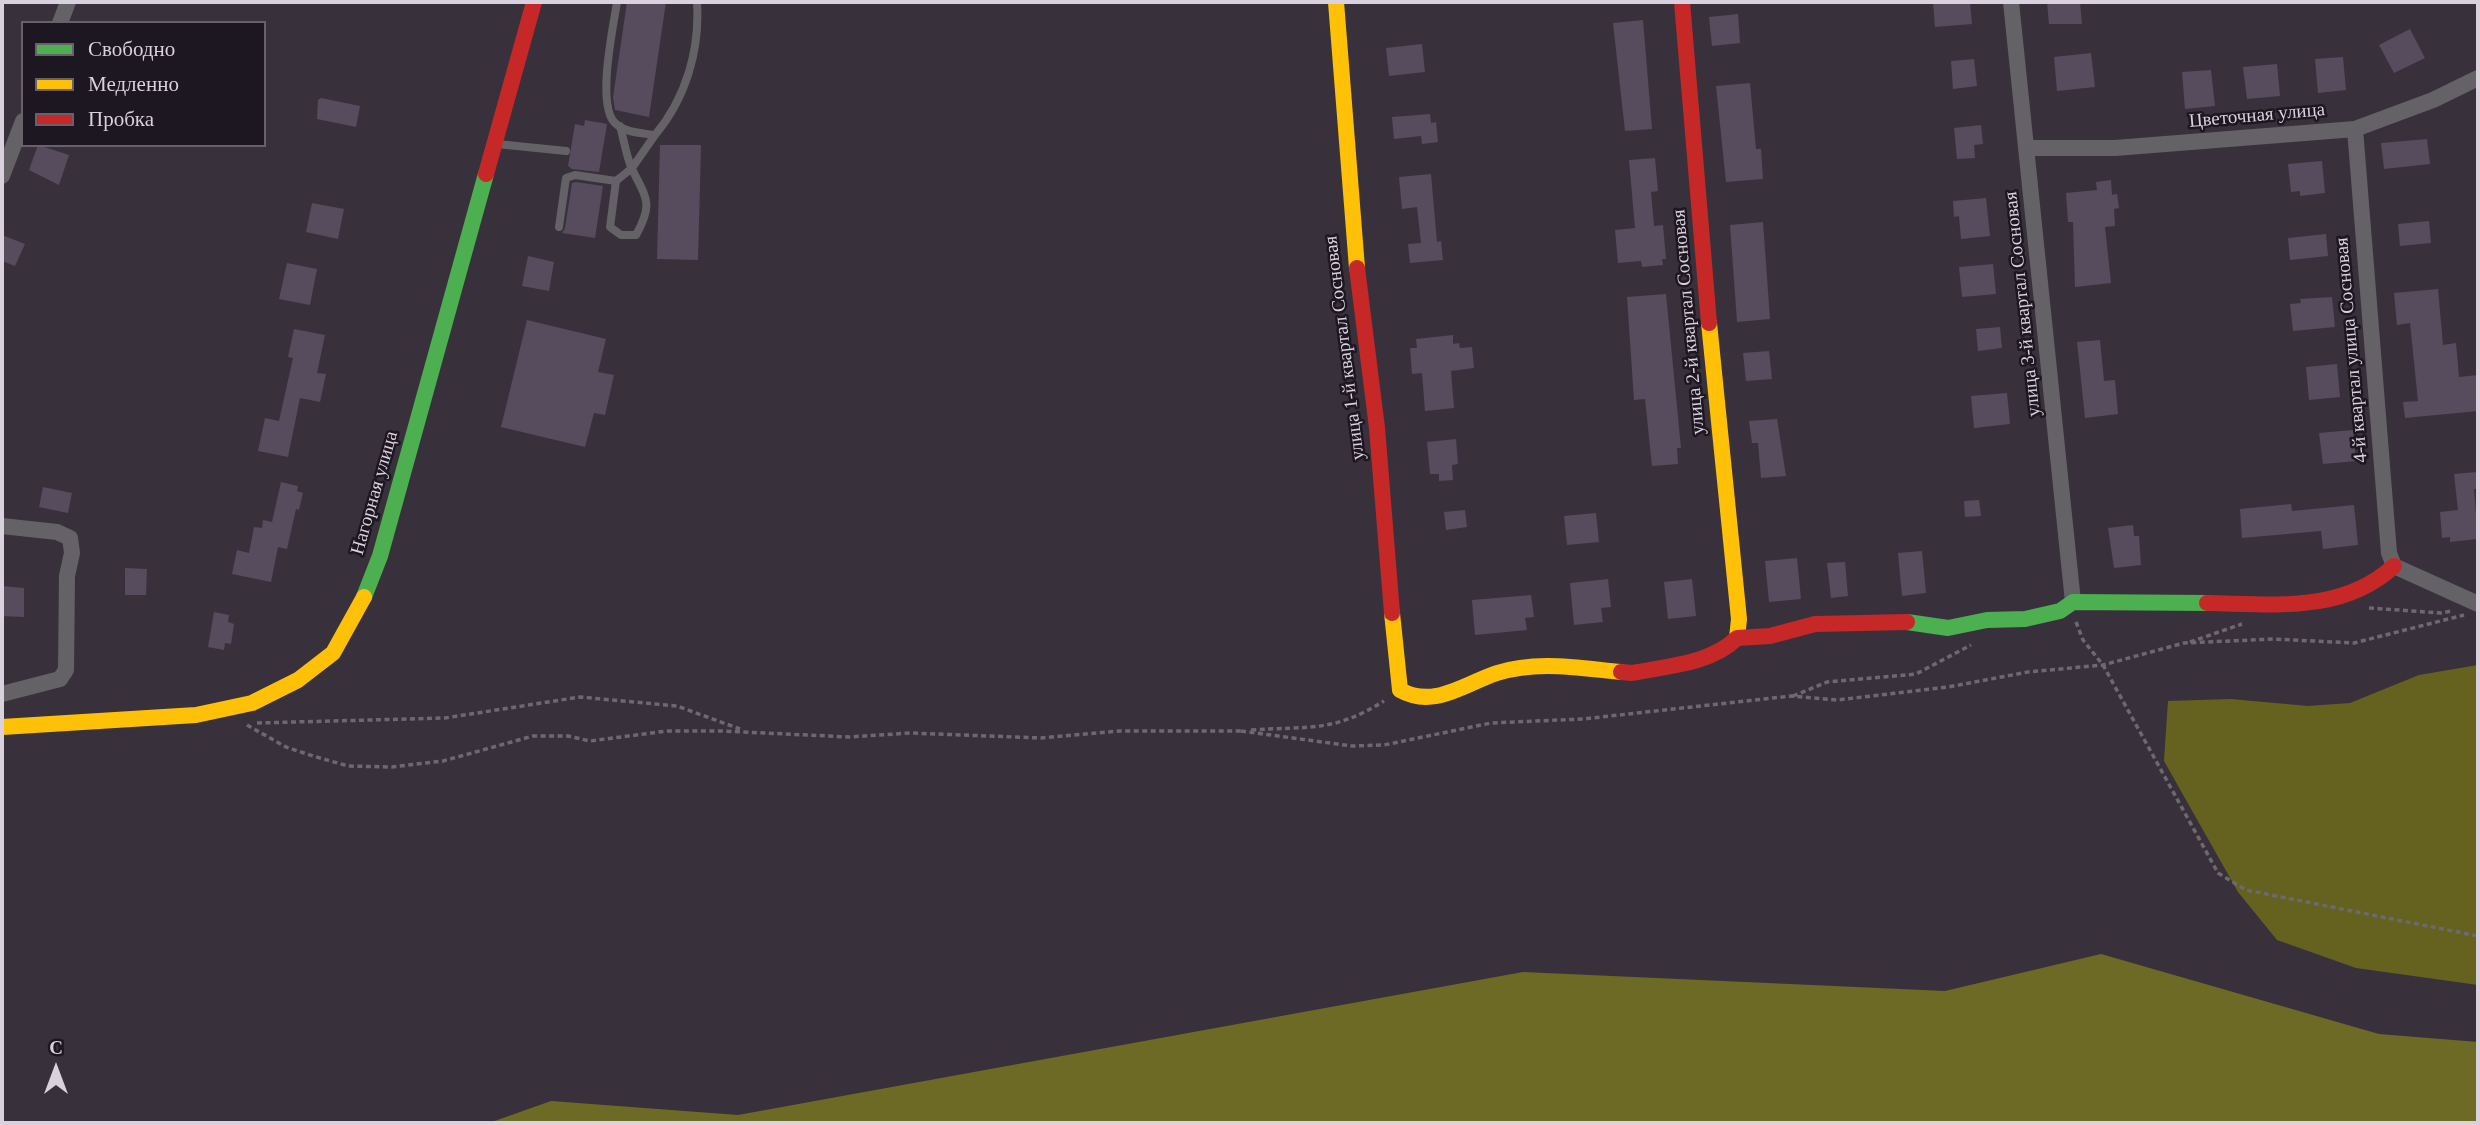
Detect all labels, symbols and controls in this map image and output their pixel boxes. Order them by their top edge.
legend [21,21,266,147]
text: Свободно [88,37,175,61]
text: Медленно [88,72,179,96]
street label: Цветочная улица [2188,99,2326,133]
text: Пробка [88,107,154,131]
street label: улица 3-й квартал Сосновая [2000,190,2046,418]
street label: улица 2-й квартал Сосновая [1668,208,1710,436]
street label: улица 1-й квартал Сосновая [1320,234,1370,462]
street label: 4-й квартал улица Сосновая [2331,236,2373,464]
street label: Нагорная улица [346,429,404,557]
north arrow [21,1034,91,1104]
text: С [49,1037,63,1058]

